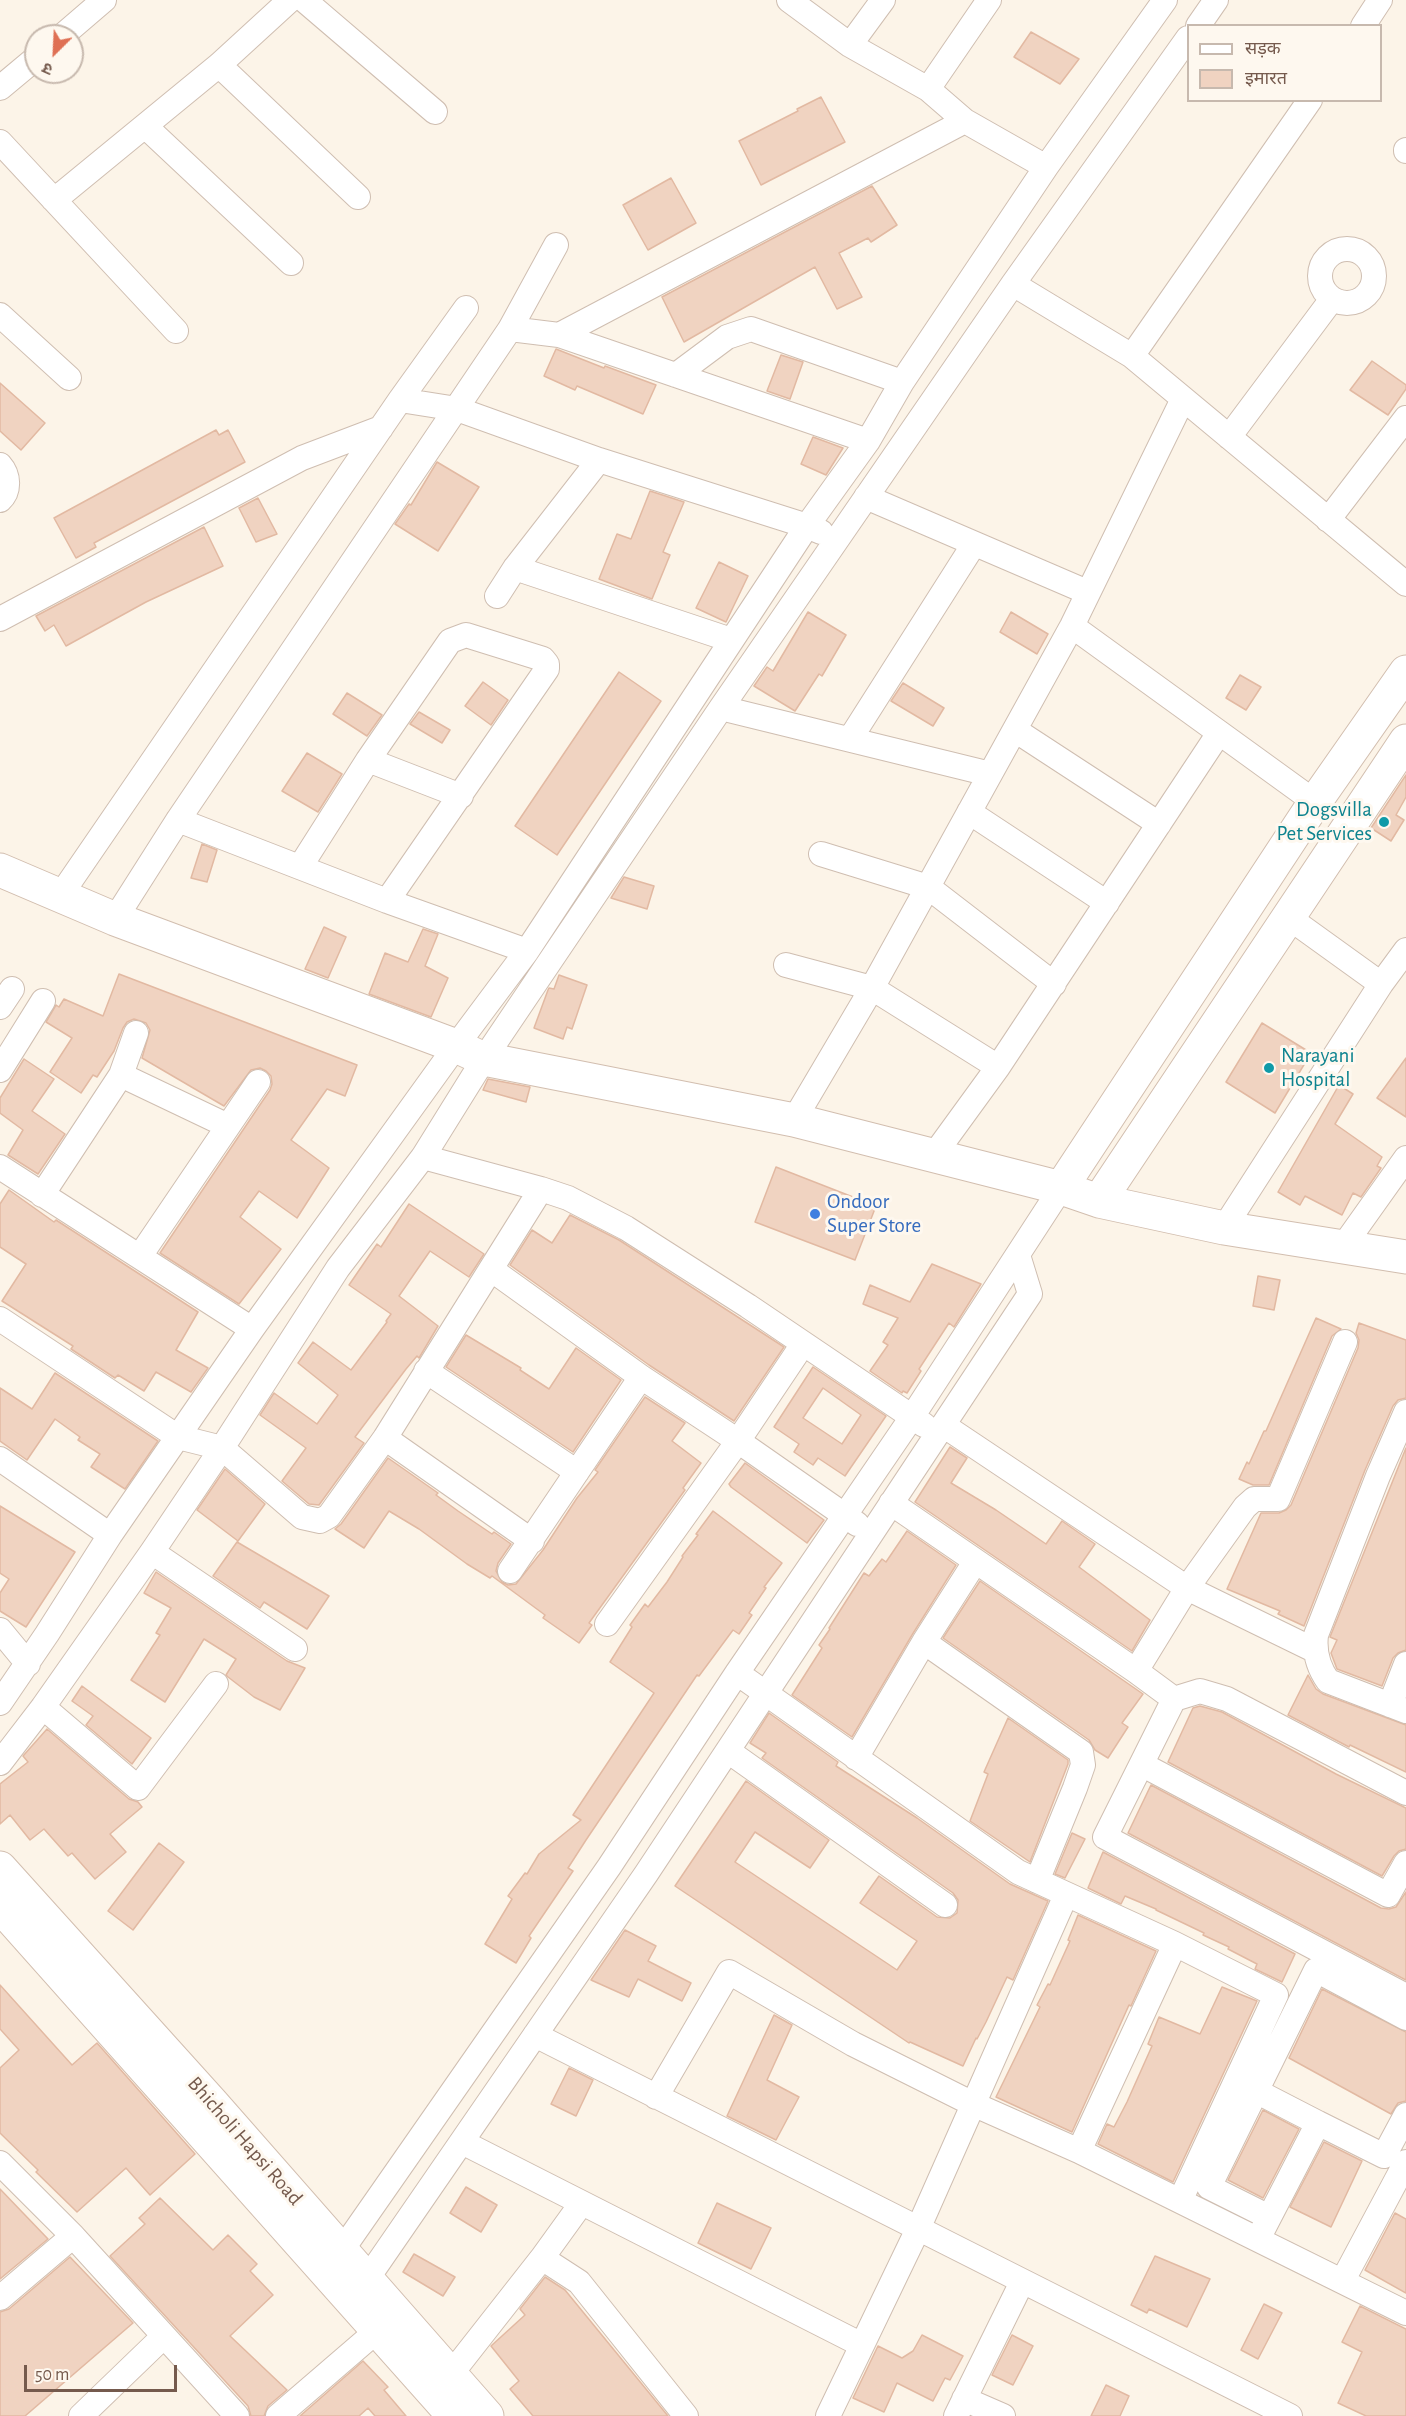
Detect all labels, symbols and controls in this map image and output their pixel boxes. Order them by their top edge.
north arrow [24,24,84,84]
legend [1187,24,1382,102]
text: सड़क [1245,40,1281,58]
text: उ [40,59,55,78]
text: इमारत [1245,70,1287,88]
place label: Dogsvilla Pet Services [1276,797,1372,847]
marker: Dogsvilla Pet Services [1377,815,1391,829]
place label: Narayani Hospital [1281,1043,1354,1093]
marker: Narayani Hospital [1262,1061,1276,1075]
place label: Ondoor Super Store [827,1189,921,1239]
marker: Ondoor Super Store [808,1207,822,1221]
street label: Bhicholi Hapsi Road [182,2071,308,2211]
scale bar [27,2353,180,2391]
text: 50 m [35,2366,69,2384]

